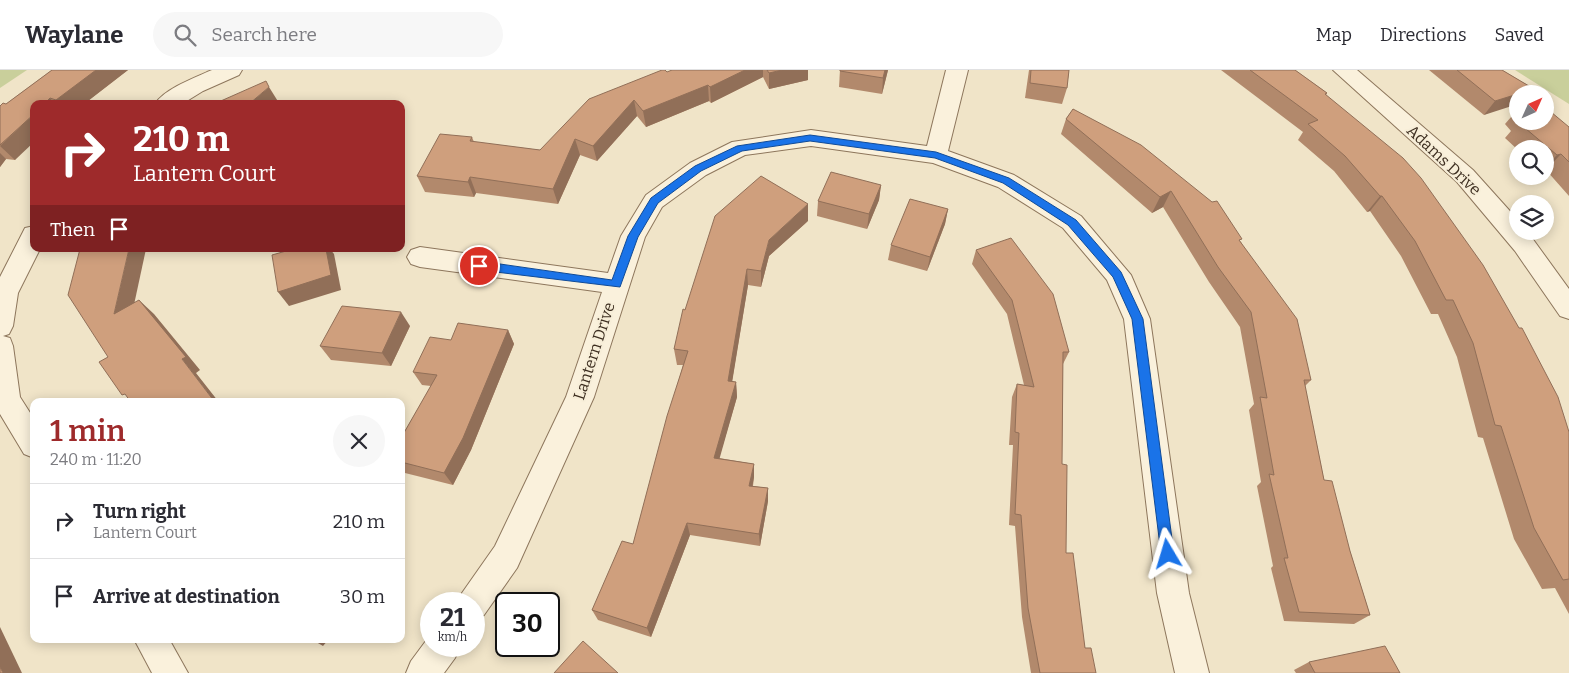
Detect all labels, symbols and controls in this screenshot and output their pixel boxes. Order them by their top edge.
search box [153,12,503,57]
text: Waylane [25,21,123,49]
icon: search [171,21,199,49]
text: Search here [211,23,317,46]
text: Map [1316,24,1352,46]
text: Directions [1380,24,1467,46]
text: Saved [1495,24,1544,46]
north arrow [1509,85,1554,130]
map controls [1509,85,1554,240]
text: 210 m [133,118,230,160]
icon: right [50,120,115,185]
street label: Adams Drive [1403,121,1485,199]
button: search [1509,140,1554,185]
text: Lantern Court [133,160,276,187]
button: layers [1509,195,1554,240]
icon: arrive [105,215,133,243]
text: Then [50,218,95,241]
pin [458,245,500,287]
icon: arrive [465,252,493,280]
street label: Lantern Drive [569,300,619,402]
text: 1 min [50,413,125,449]
button: close [333,415,385,467]
text: 240 m · 11:20 [50,450,142,469]
text: Turn right [93,500,186,523]
icon: right [50,507,78,535]
text: 210 m [333,510,385,533]
text: Lantern Court [93,523,197,542]
position arrow [1141,527,1193,579]
icon: arrive [50,582,78,610]
text: Arrive at destination [93,585,280,608]
text: 30 m [340,585,385,608]
speed limit sign: 30 [495,592,560,657]
text: 21 [440,603,465,633]
text: km/h [438,630,467,644]

